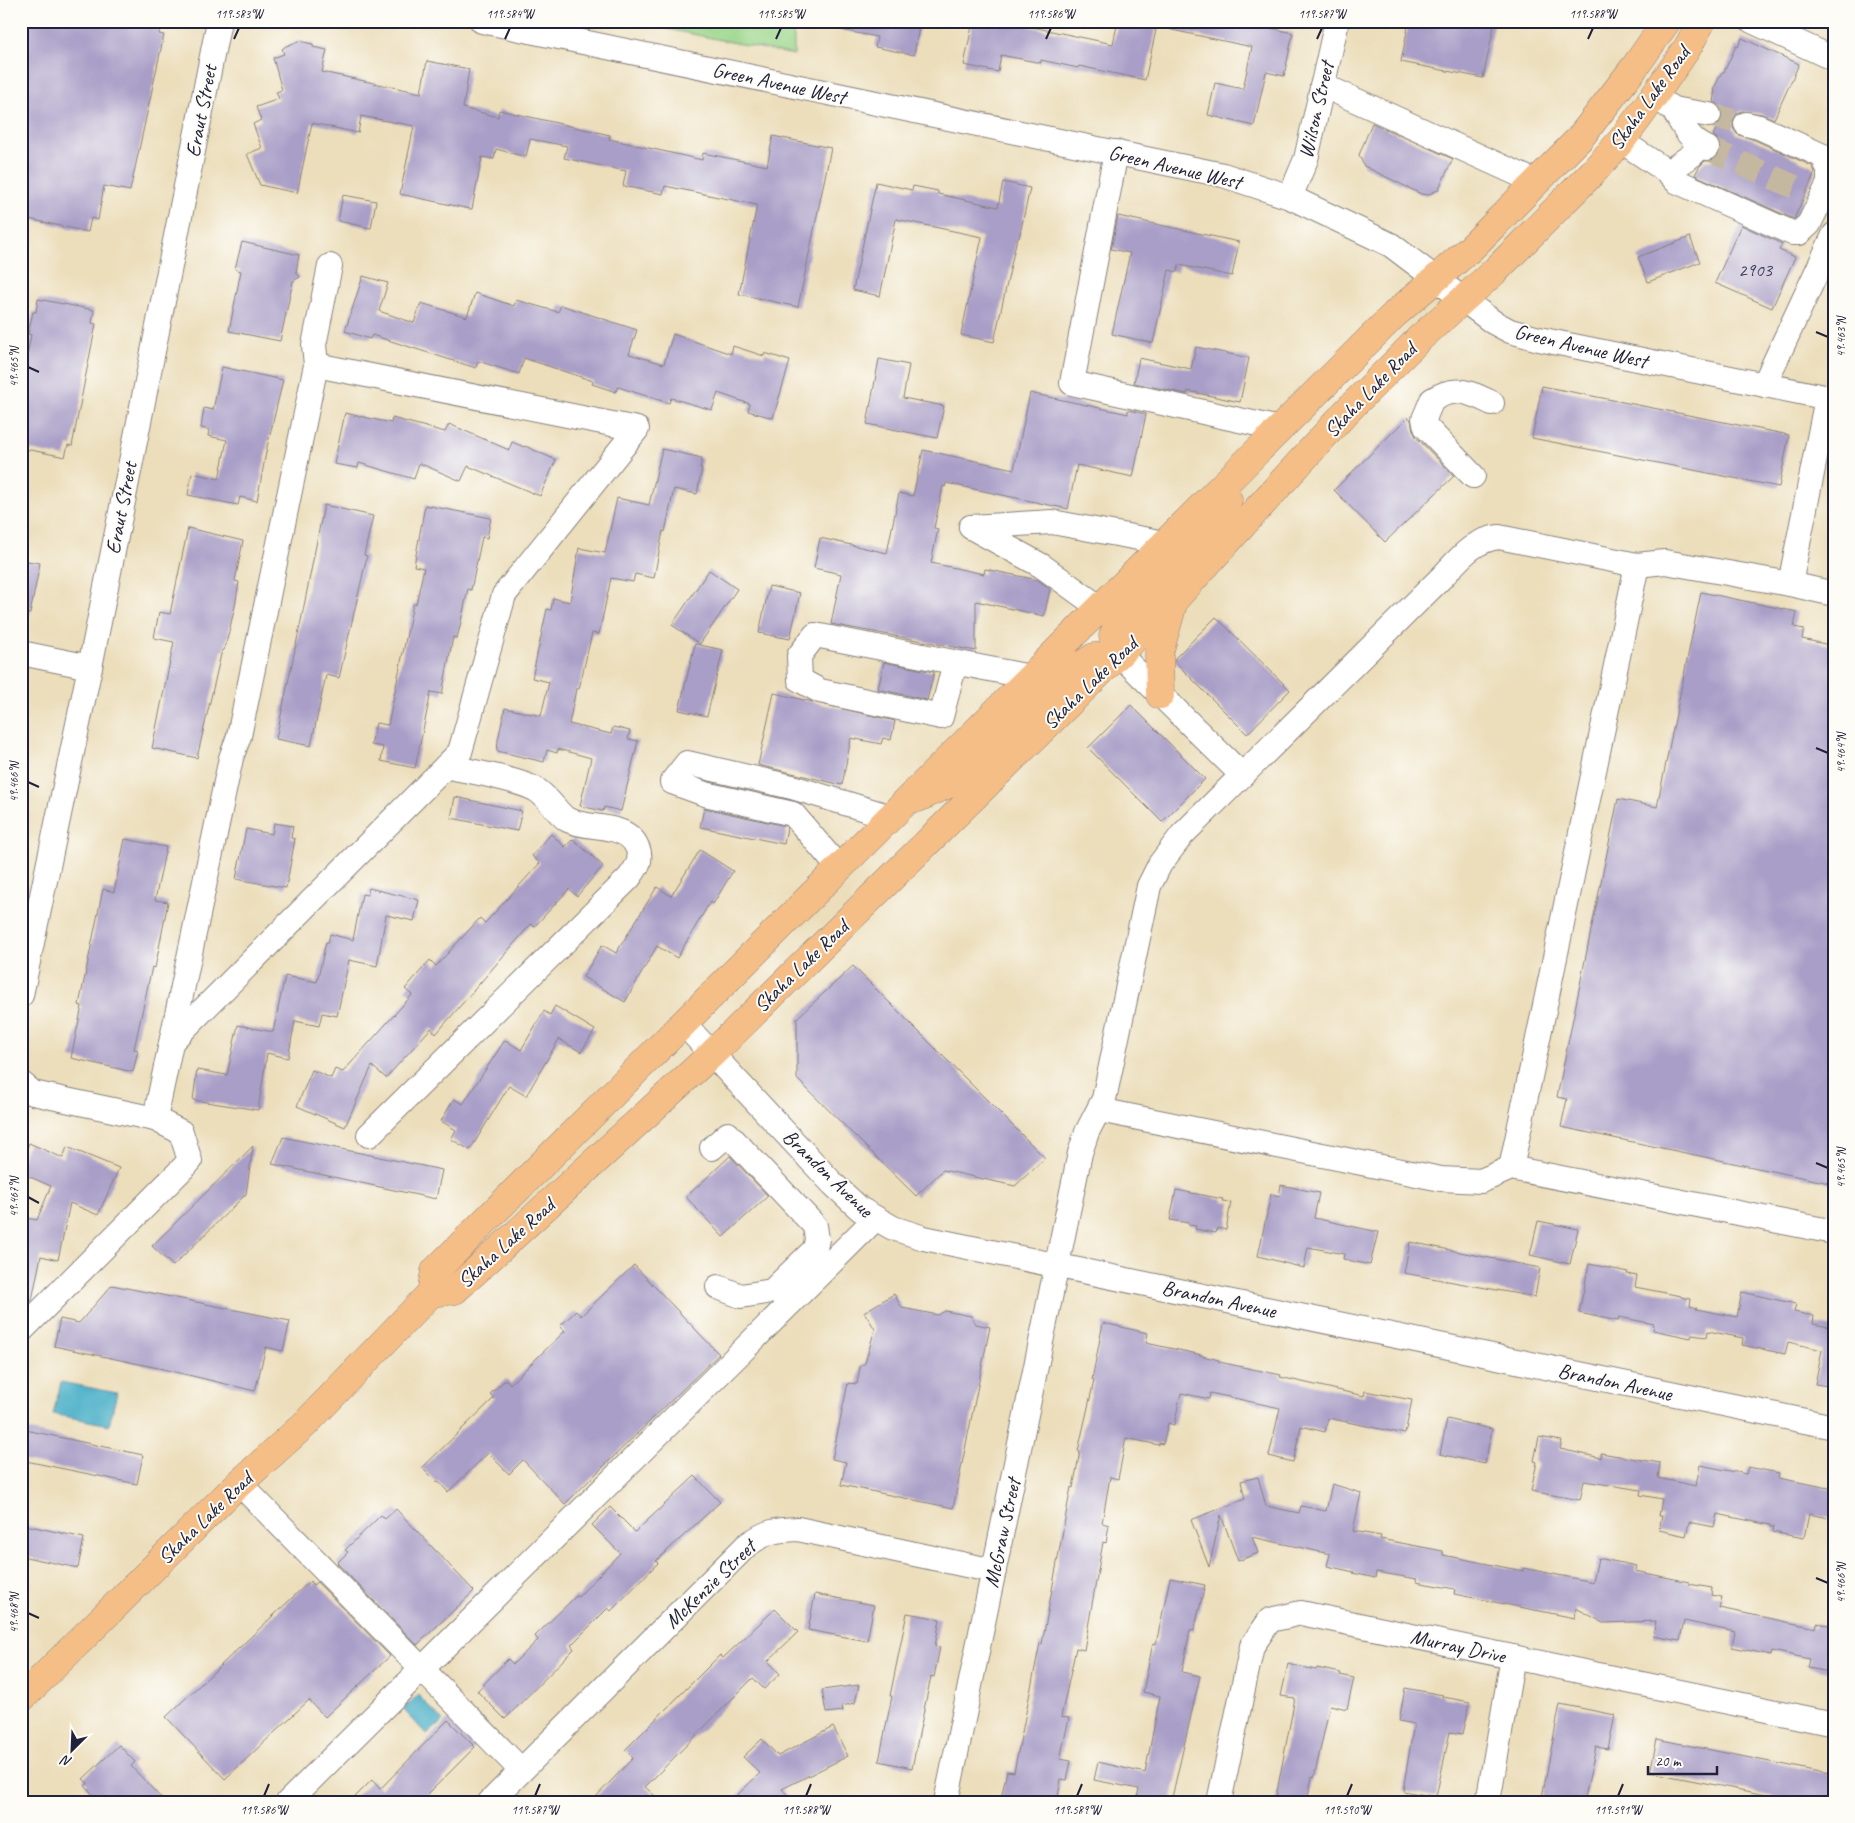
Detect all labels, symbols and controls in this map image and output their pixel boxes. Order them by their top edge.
text: 119.583°W [216,6,265,22]
text: 119.584°W [487,6,536,22]
text: 119.585°W [758,6,807,22]
text: 119.586°W [1028,6,1077,22]
text: 119.587°W [1299,6,1348,22]
text: 119.588°W [1570,6,1619,22]
street label: Skaha Lake Road [1603,38,1698,155]
street label: Green Avenue West [710,56,851,110]
street label: Wilson Street [1292,56,1340,161]
street label: Eraut Street [179,61,223,159]
street label: Green Avenue West [1106,139,1247,196]
house number: 2903 [1738,258,1774,282]
text: 49.463°N [1833,315,1849,357]
street label: Green Avenue West [1512,318,1653,375]
street label: Skaha Lake Road [1318,334,1424,443]
text: 49.465°N [6,345,22,387]
street label: Eraut Street [99,458,143,556]
street label: Skaha Lake Road [1037,629,1146,735]
text: 49.464°N [1833,731,1849,773]
text: 49.466°N [6,760,22,802]
street label: Skaha Lake Road [748,912,857,1018]
street label: Brandon Avenue [777,1124,879,1223]
text: 49.465°N [1833,1146,1849,1188]
text: 49.467°N [6,1175,22,1217]
street label: Skaha Lake Road [452,1190,563,1293]
street label: Brandon Avenue [1160,1274,1279,1324]
street label: Brandon Avenue [1556,1357,1675,1407]
street label: Skaha Lake Road [152,1464,261,1570]
street label: McGraw Street [978,1473,1027,1590]
street label: McKenzie Street [659,1532,763,1634]
text: 49.466°N [1833,1561,1849,1603]
text: 49.468°N [6,1591,22,1633]
street label: Murray Drive [1408,1623,1510,1669]
north arrow [48,1726,98,1776]
scale bar [1648,1743,1716,1775]
text: N [57,1751,74,1771]
text: 20 m [1655,1752,1682,1771]
text: 119.586°W [241,1802,290,1818]
text: 119.587°W [512,1802,561,1818]
text: 119.588°W [783,1802,832,1818]
text: 119.589°W [1054,1802,1103,1818]
text: 119.590°W [1324,1802,1373,1818]
text: 119.591°W [1595,1802,1644,1818]

